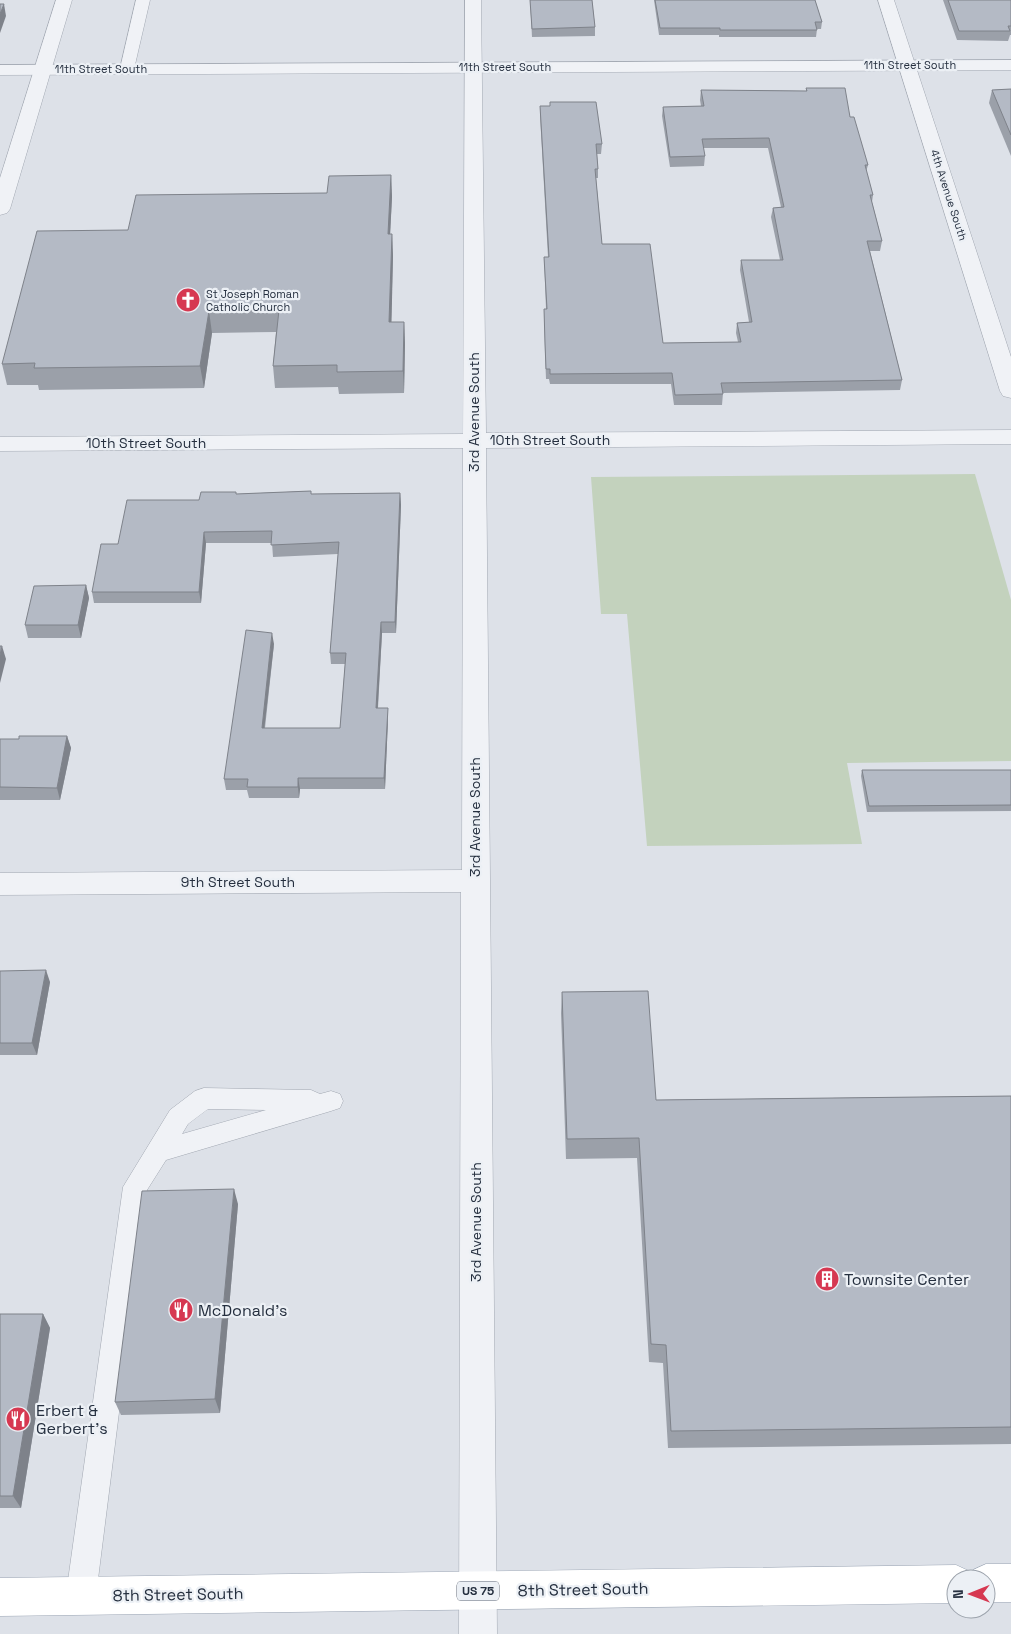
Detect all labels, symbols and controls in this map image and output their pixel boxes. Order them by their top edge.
street label: 11th Street South [864,58,956,72]
street label: 11th Street South [459,60,551,74]
street label: 11th Street South [55,62,147,76]
street label: 4th Avenue South [928,148,970,242]
church icon: St Joseph Roman Catholic Church [175,287,201,313]
place label: St Joseph Roman Catholic Church [206,287,299,314]
street label: 3rd Avenue South [465,352,483,472]
street label: 10th Street South [490,431,610,449]
street label: 10th Street South [86,434,206,452]
street label: 3rd Avenue South [466,757,484,877]
street label: 9th Street South [181,873,295,891]
street label: 3rd Avenue South [467,1162,485,1282]
building icon: Townsite Center [814,1266,840,1292]
place label: Townsite Center [844,1269,969,1290]
restaurant icon: McDonald's [168,1297,194,1323]
place label: McDonald's [198,1300,288,1321]
place label: Erbert & Gerbert's [36,1400,108,1439]
restaurant icon: Erbert & Gerbert's [5,1406,31,1432]
north arrow [946,1569,996,1619]
street label: 8th Street South [517,1578,649,1601]
road number: US 75 [457,1582,499,1600]
street label: 8th Street South [112,1583,244,1606]
text: N [949,1589,967,1599]

